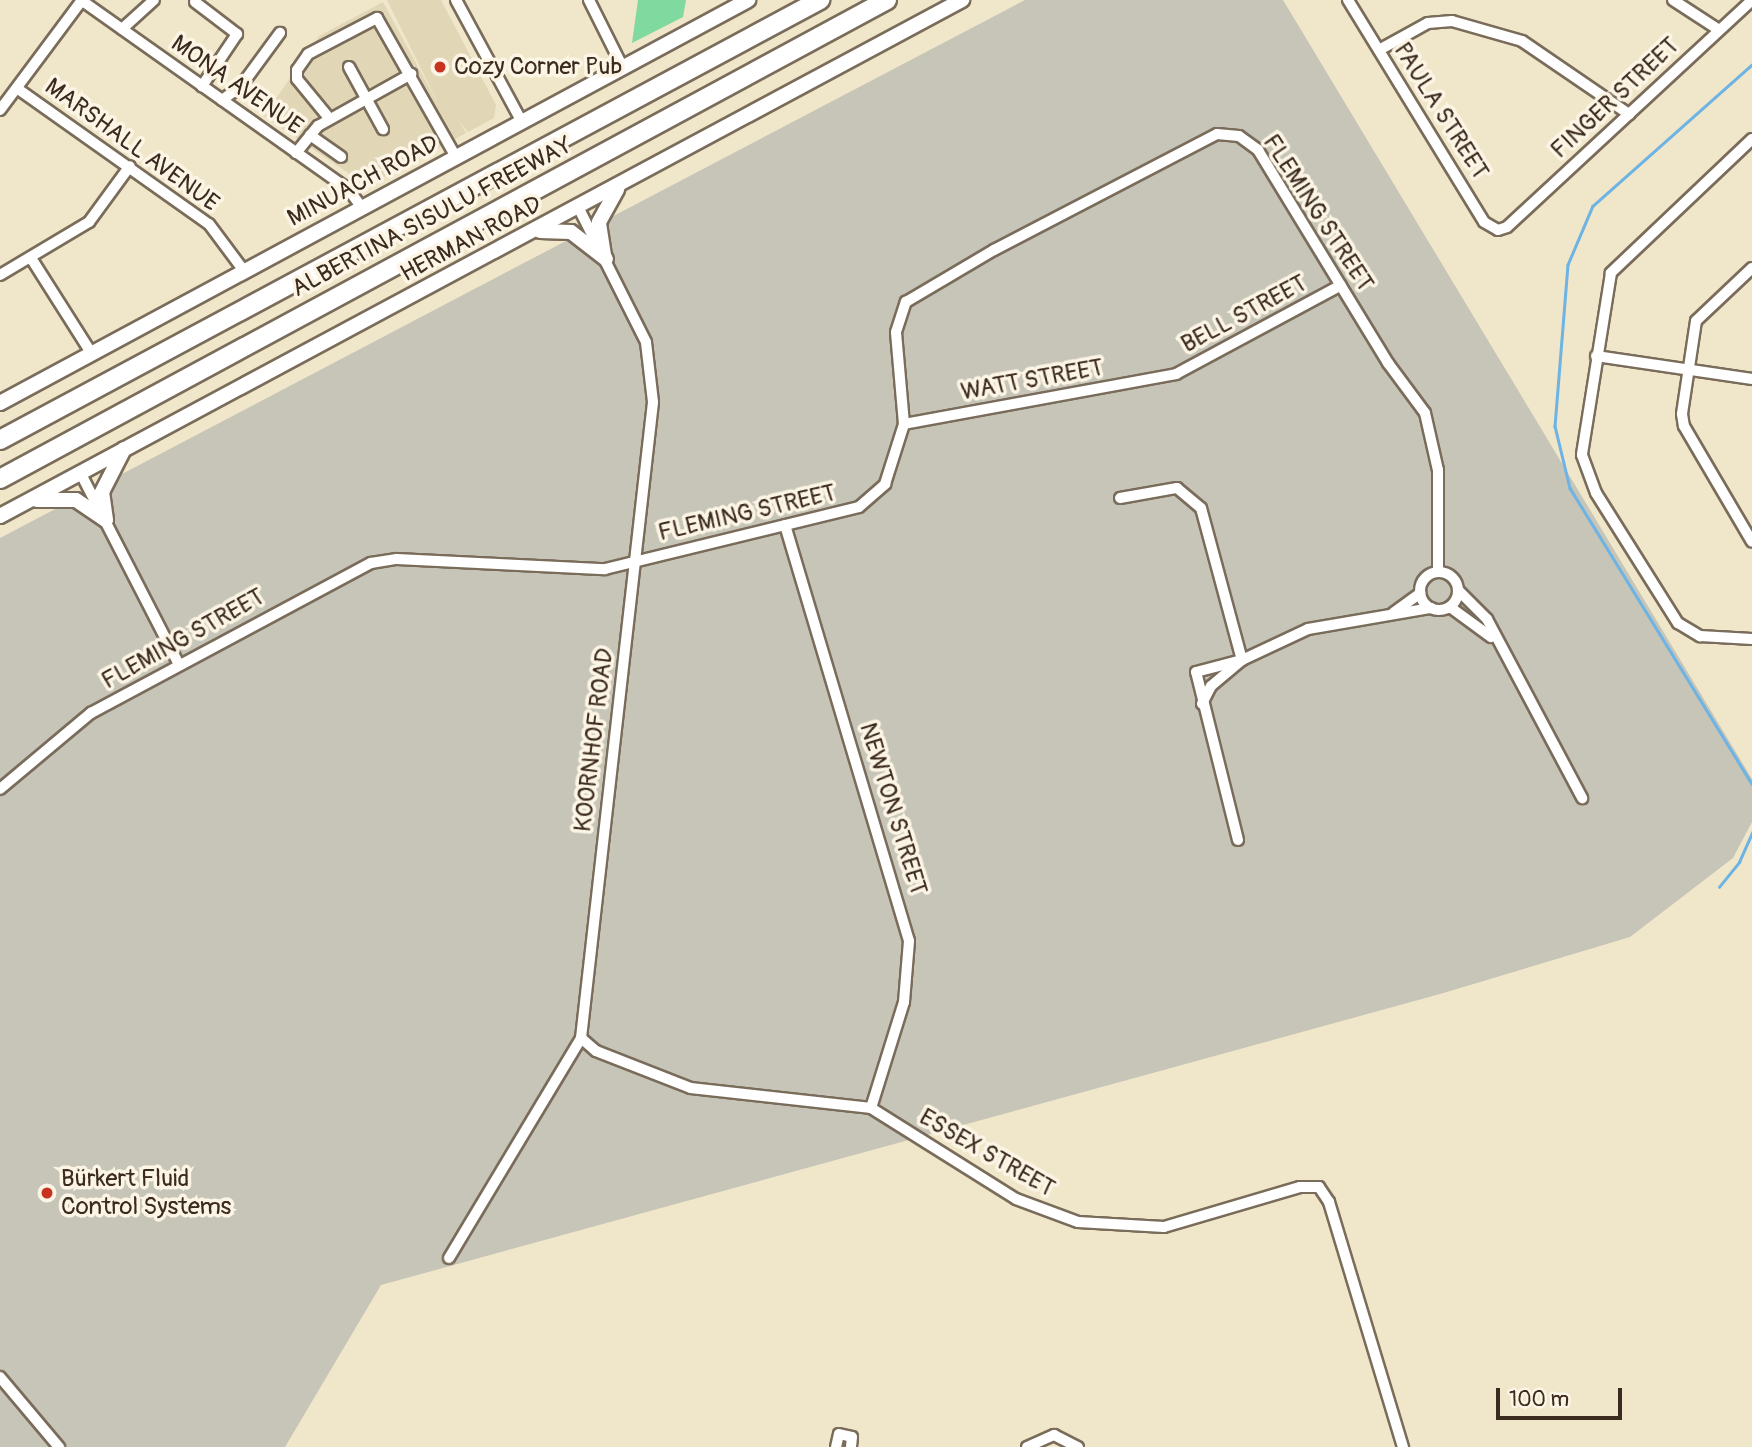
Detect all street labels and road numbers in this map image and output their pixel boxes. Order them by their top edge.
street label: MONA AVENUE [166,29,308,141]
street label: FINGER STREET [1545,31,1685,165]
street label: PAULA STREET [1387,37,1495,185]
street label: MARSHALL AVENUE [39,72,225,218]
street label: MINUACH ROAD [283,129,443,233]
street label: FLEMING STREET [1257,129,1379,297]
street label: ALBERTINA SISULU FREEWAY [287,131,577,303]
street label: HERMAN ROAD [396,190,546,288]
street label: BELL STREET [1176,269,1312,359]
street label: WATT STREET [959,353,1105,407]
street label: FLEMING STREET [655,479,839,547]
street label: FLEMING STREET [97,582,269,696]
street label: KOORNHOF ROAD [568,646,620,834]
street label: NEWTON STREET [853,719,933,899]
street label: ESSEX STREET [914,1103,1060,1203]

